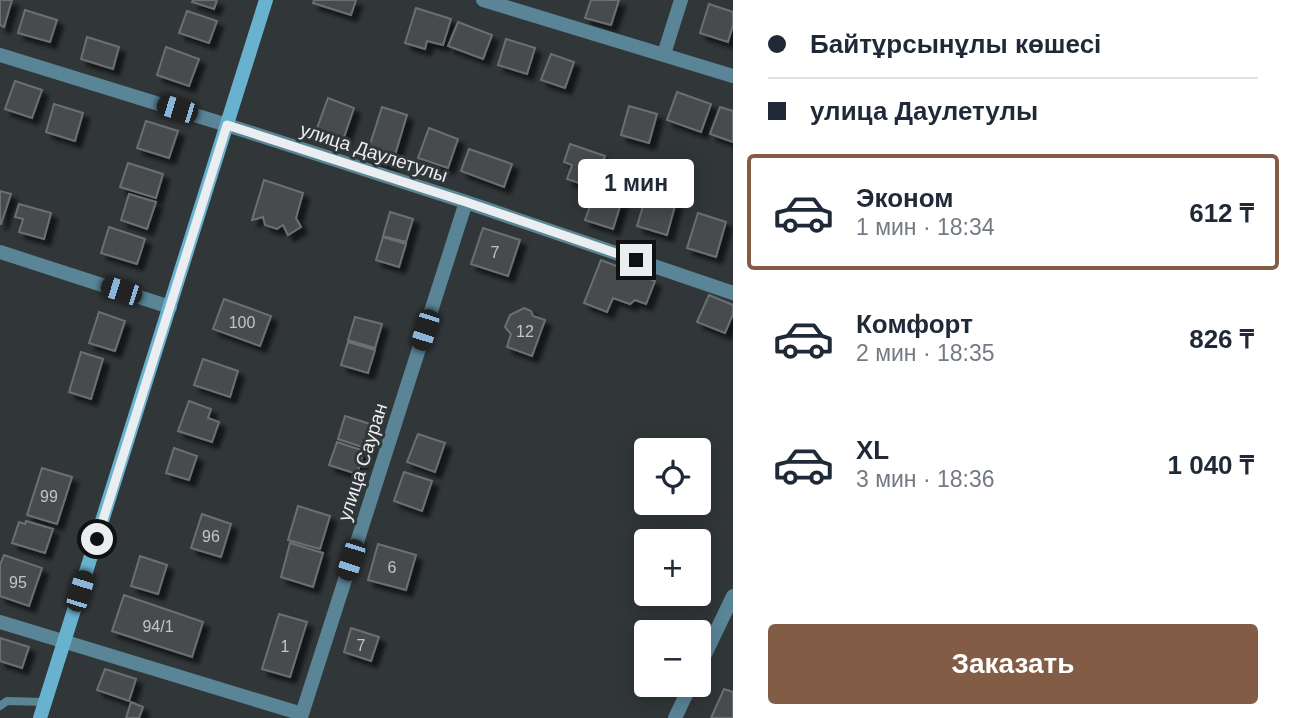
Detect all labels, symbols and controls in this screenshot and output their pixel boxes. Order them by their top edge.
text: Байтұрсынұлы көшесі [810,29,1101,59]
car [154,93,201,125]
text: улица Даулетулы [810,96,1038,126]
street label: улица Даулетулы [298,119,450,186]
callout: 1 мин [578,159,694,208]
text: 1 мин [604,170,668,196]
icon: car [772,181,835,244]
text: Эконом [856,183,954,213]
text: 612 ₸ [1189,198,1254,228]
text: 1 мин · 18:34 [856,214,995,240]
house number: 7 [491,244,500,261]
route end [620,244,652,276]
car [98,275,145,307]
car [409,307,442,353]
icon: car [772,307,835,370]
text: Комфорт [856,309,973,339]
house number: 100 [229,314,255,331]
house number: 12 [516,323,534,340]
text: 826 ₸ [1189,324,1254,354]
text: 2 мин · 18:35 [856,340,995,366]
street label: улица Сауран [334,401,391,524]
icon: car [772,433,835,496]
text: XL [856,435,889,465]
map controls [634,438,711,697]
button: locate [634,438,711,515]
text: 1 040 ₸ [1168,450,1254,480]
text: 3 мин · 18:36 [856,466,995,492]
house number: 99 [40,488,58,505]
route start [81,523,113,555]
house number: 96 [202,528,220,545]
button: + [634,529,711,606]
car [335,537,368,583]
house number: 6 [388,559,397,576]
car [64,568,97,614]
house number: 95 [9,574,27,591]
house number: 94/1 [142,618,174,635]
button: − [634,620,711,697]
button: Заказать [768,624,1258,704]
house number: 7 [357,637,366,654]
house number: 1 [281,638,290,655]

